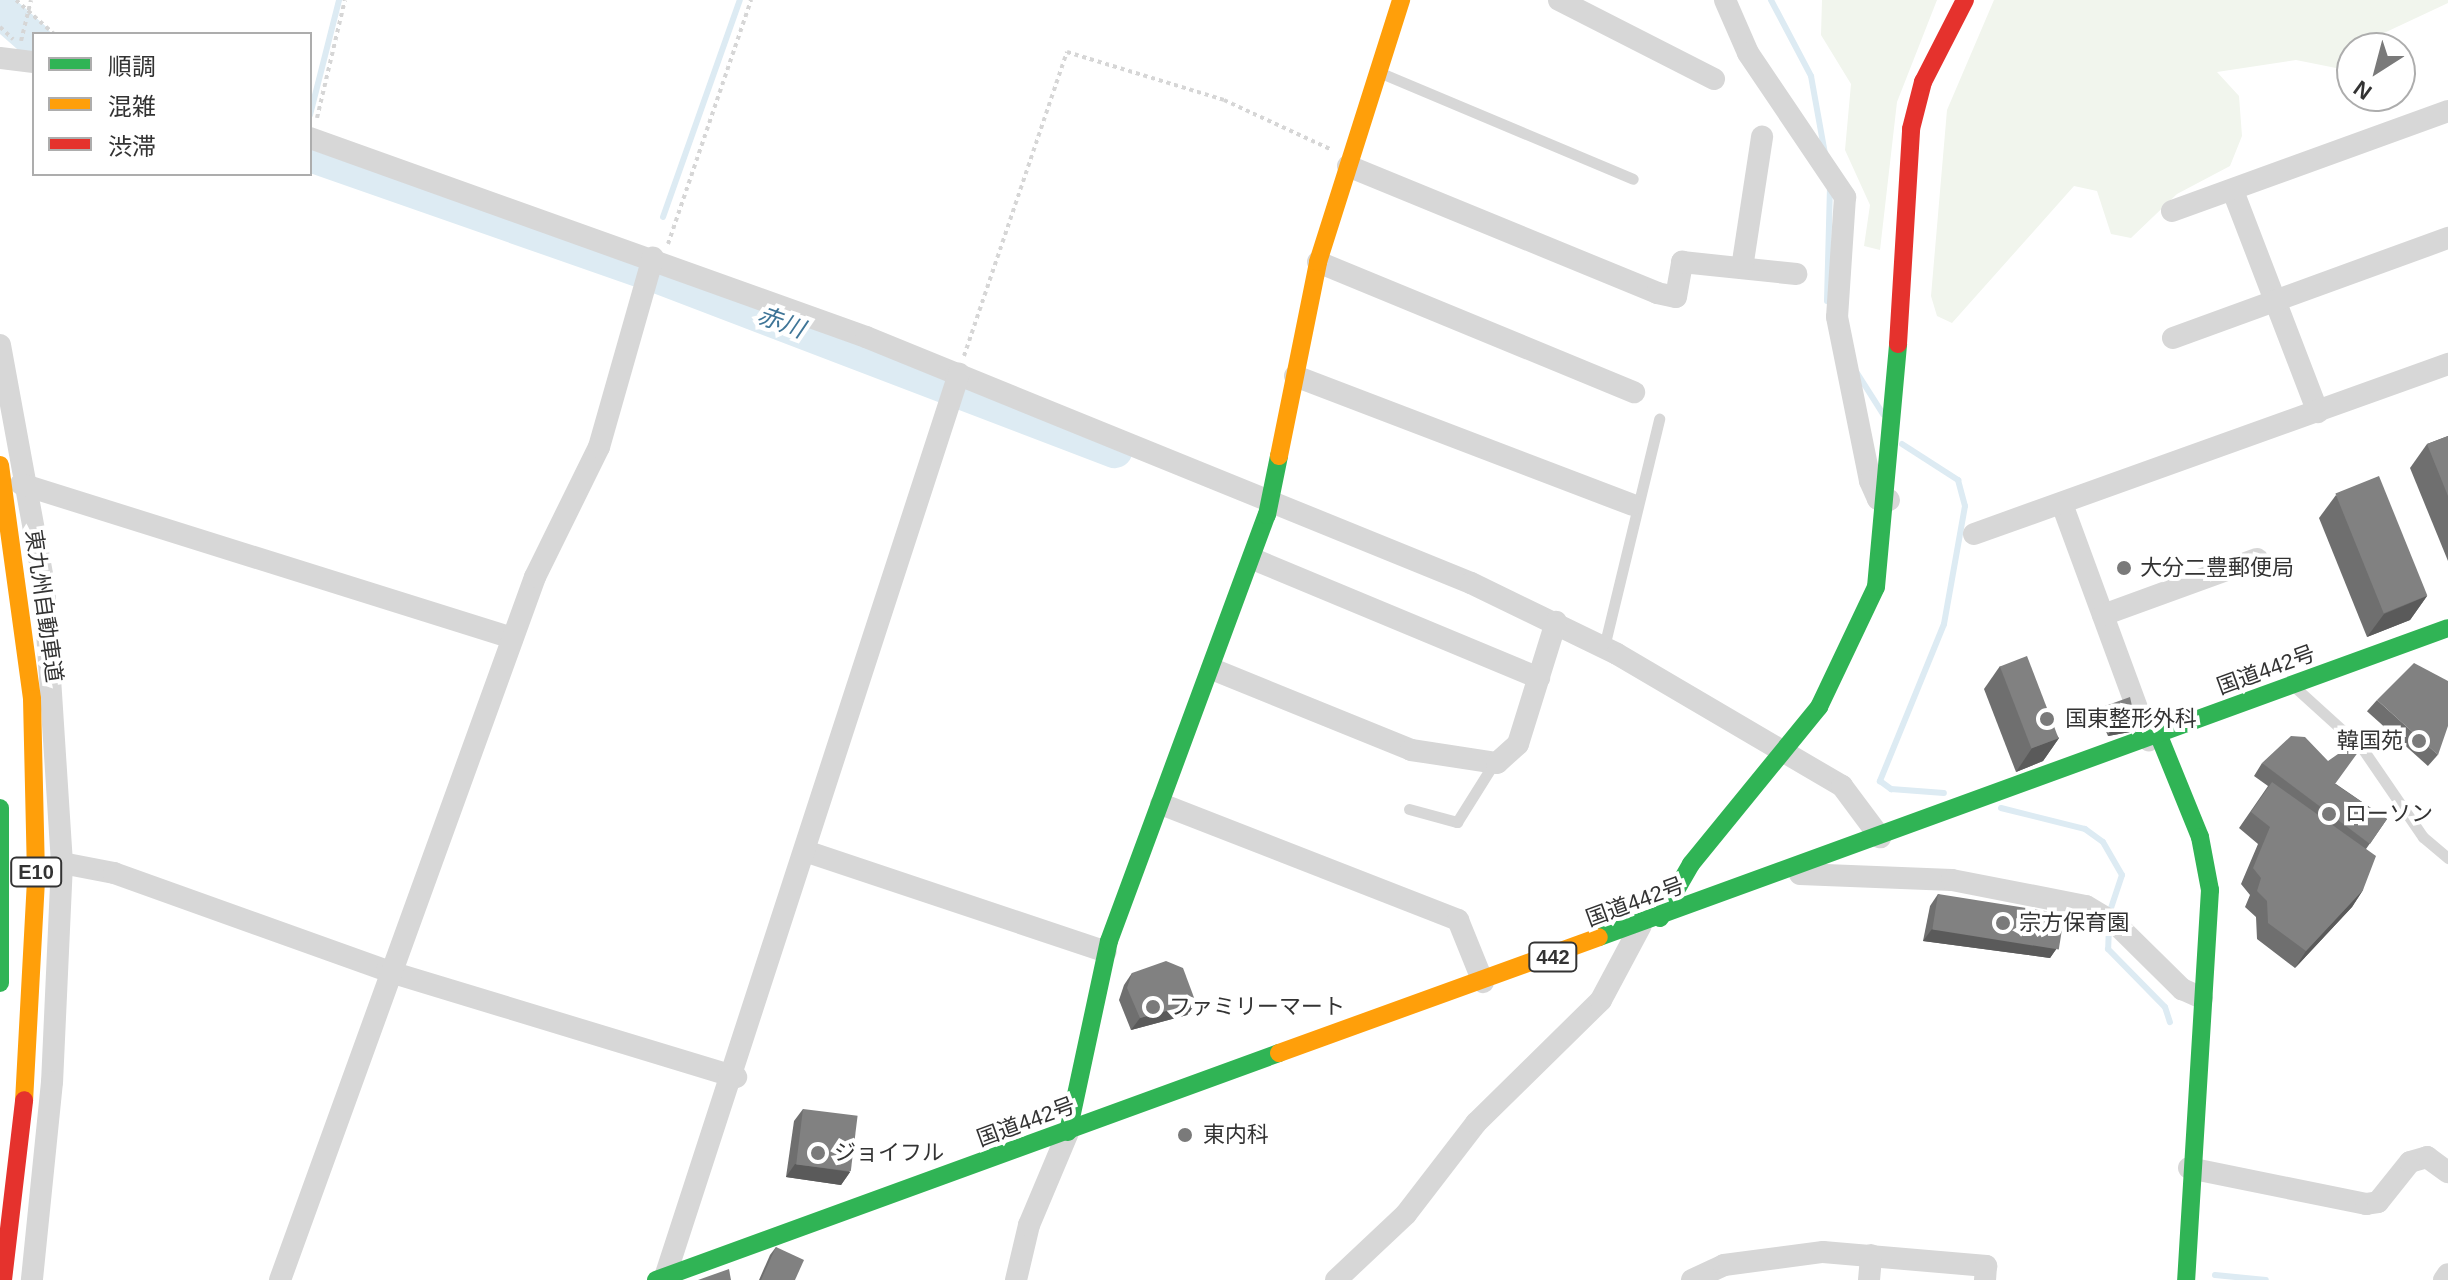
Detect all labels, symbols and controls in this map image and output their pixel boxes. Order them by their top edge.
legend [32,32,312,176]
north arrow [2336,32,2416,112]
text: 順調 [108,53,156,80]
text: N [2349,75,2377,105]
text: 混雑 [108,93,156,120]
text: 渋滞 [108,133,156,160]
water label: 赤川 [754,300,808,344]
street label: 東九州自動車道 [20,528,68,684]
place label: 大分二豊郵便局 [2140,555,2294,581]
marker: 大分二豊郵便局 [2115,559,2133,577]
street label: 国道442号 [2213,640,2319,700]
place label: 国東整形外科 [2065,706,2197,732]
marker: 国東整形外科 [2036,708,2058,730]
place label: 韓国苑 [2337,728,2403,754]
marker: 韓国苑 [2410,732,2428,750]
place label: ローソン [2345,801,2433,827]
marker: ローソン [2320,805,2338,823]
road number: E10 [10,856,62,888]
street label: 国道442号 [1582,872,1688,932]
place label: 宗方保育園 [2019,910,2129,936]
marker: 宗方保育園 [1994,914,2012,932]
road number: 442 [1527,941,1579,973]
place label: ファミリーマート [1169,994,1345,1020]
marker: ファミリーマート [1144,998,1162,1016]
street label: 国道442号 [973,1092,1079,1152]
place label: 東内科 [1203,1122,1269,1148]
marker: 東内科 [1174,1124,1196,1146]
place label: ジョイフル [834,1140,944,1166]
marker: ジョイフル [809,1144,827,1162]

